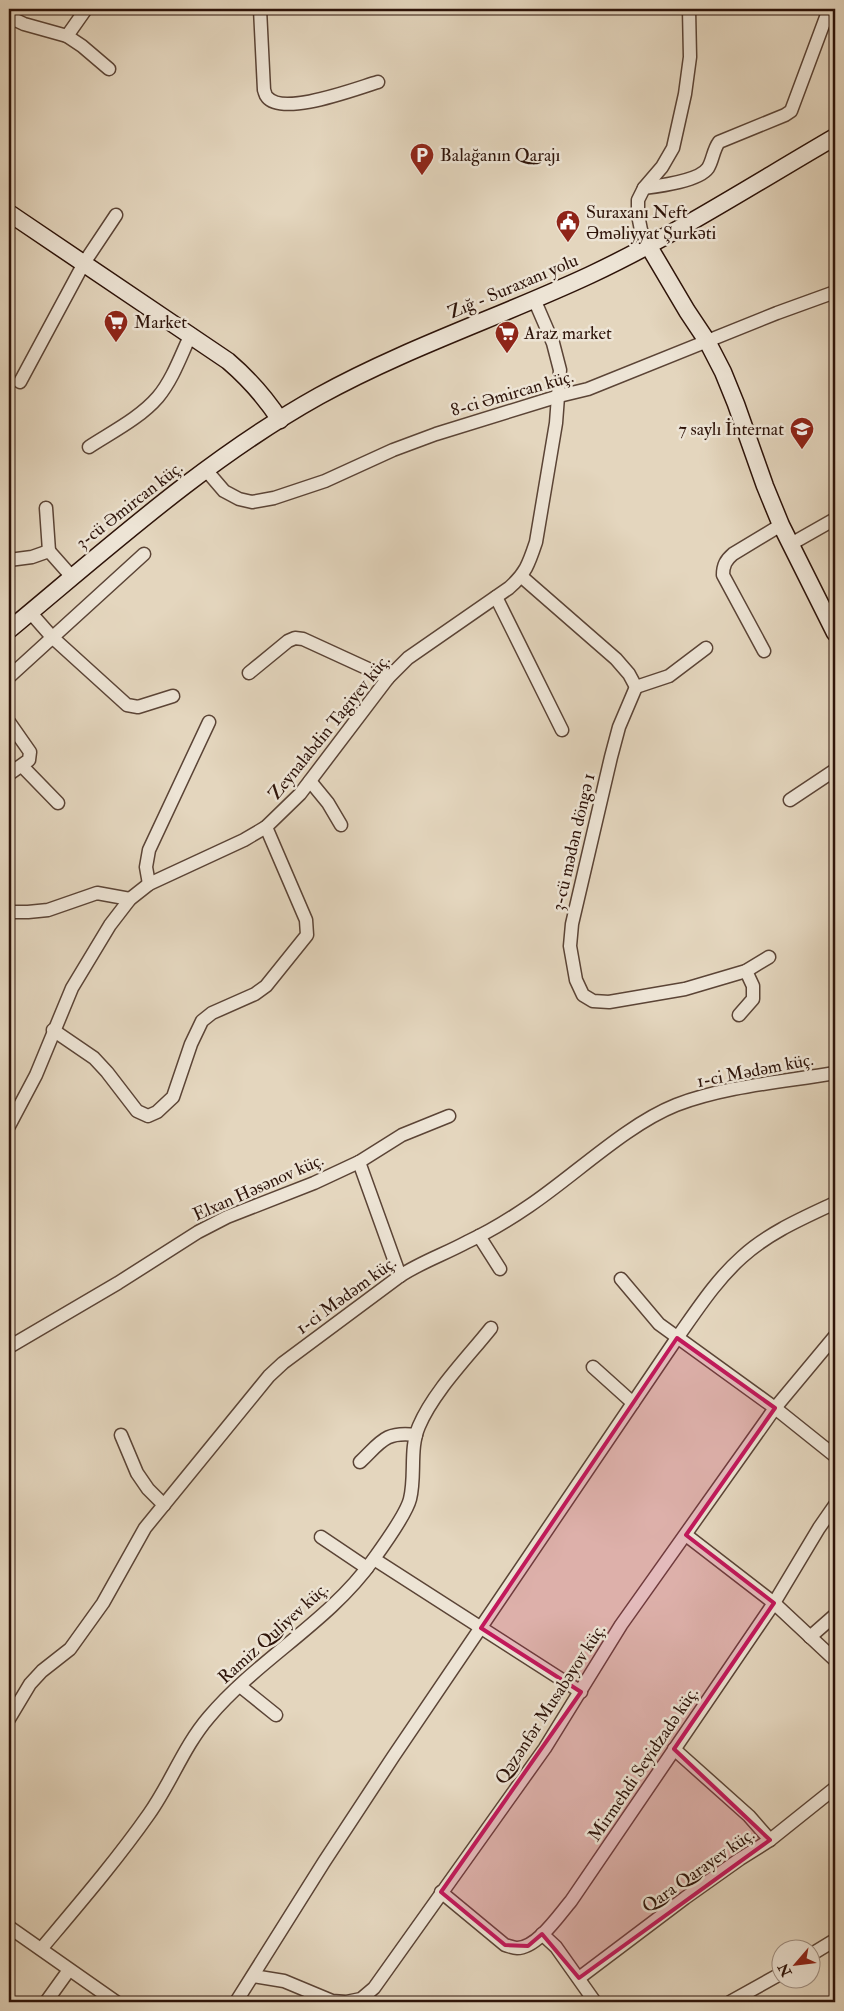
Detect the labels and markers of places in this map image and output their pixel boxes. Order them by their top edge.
parking icon: Balağanın Qarajı [409,142,435,176]
place label: Balağanın Qarajı [440,144,560,167]
place label: Suraxanı Neft Əməliyyat Şurkəti [586,201,717,245]
public building icon: Suraxanı Neft Əməliyyat Şurkəti [555,209,581,243]
supermarket icon: Market [103,309,129,343]
place label: Market [134,311,187,334]
supermarket icon: Araz market [494,320,520,354]
place label: Araz market [523,322,612,345]
school or university icon: 7 saylı İnternat [789,416,815,450]
place label: 7 saylı İnternat [679,418,784,441]

